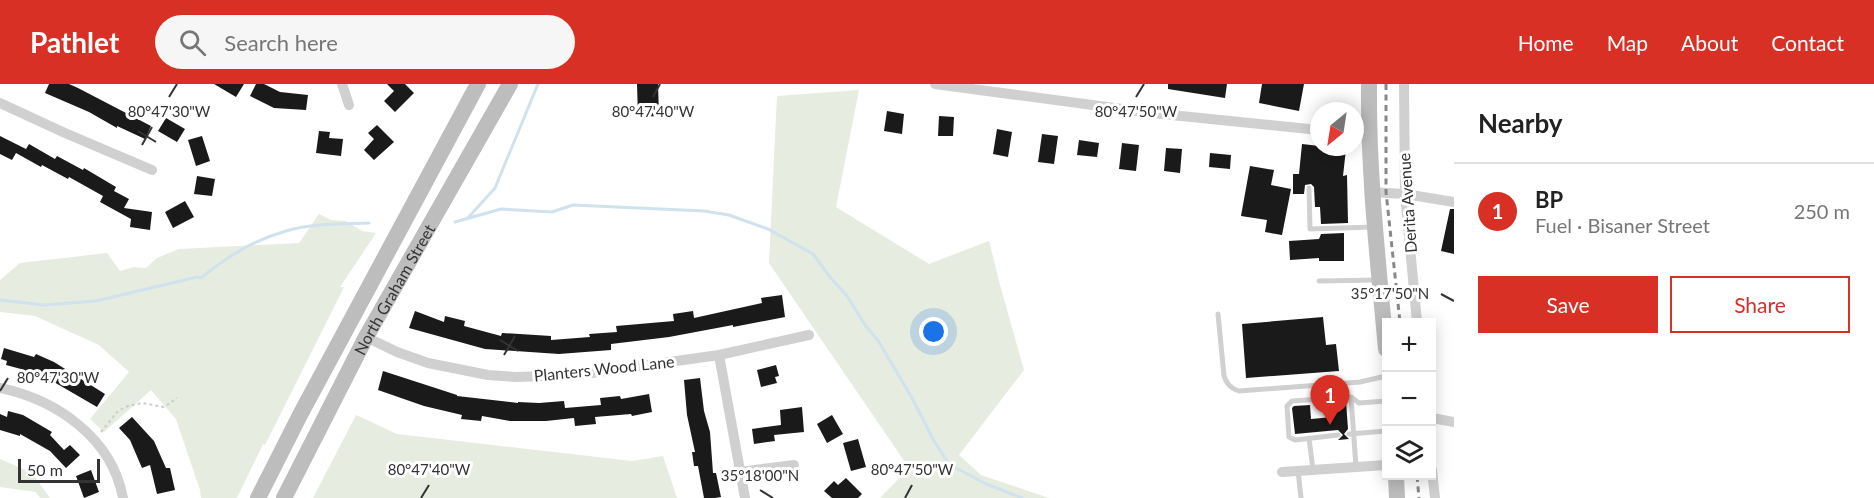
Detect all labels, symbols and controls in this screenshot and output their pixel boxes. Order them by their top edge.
search box [155,15,575,69]
text: Pathlet [30,25,119,59]
icon: search [176,26,209,59]
text: Search here [224,29,338,56]
text: Home [1518,30,1574,55]
text: Map [1607,30,1648,55]
text: About [1681,30,1738,55]
text: Contact [1771,30,1844,55]
text: 80°47'30"W [128,102,211,120]
text: 80°47'40"W [612,102,695,120]
text: 80°47'50"W [1095,102,1178,120]
north arrow [1310,102,1364,156]
text: Nearby [1478,107,1563,139]
street label: Derita Avenue [1394,152,1420,254]
text: BP [1535,186,1563,213]
text: 1 [1492,199,1503,223]
text: 250 m [1794,199,1850,223]
text: Fuel · Bisaner Street [1535,213,1710,237]
street label: North Graham Street [349,220,438,358]
button: Save [1478,276,1658,333]
button: Share [1670,276,1850,333]
text: 35°17'50"N [1351,284,1429,302]
your location [919,317,948,346]
map controls [1382,318,1436,480]
button: + [1382,318,1436,372]
street label: Planters Wood Lane [533,351,675,385]
text: 80°47'30"W [17,368,100,386]
button: − [1382,372,1436,426]
pin: 1 [1310,376,1350,425]
button: layers [1382,426,1436,480]
scale bar [18,456,100,484]
text: 50 m [27,460,63,479]
text: 80°47'40"W [388,460,471,478]
text: 80°47'50"W [871,460,954,478]
text: 35°18'00"N [721,466,799,484]

